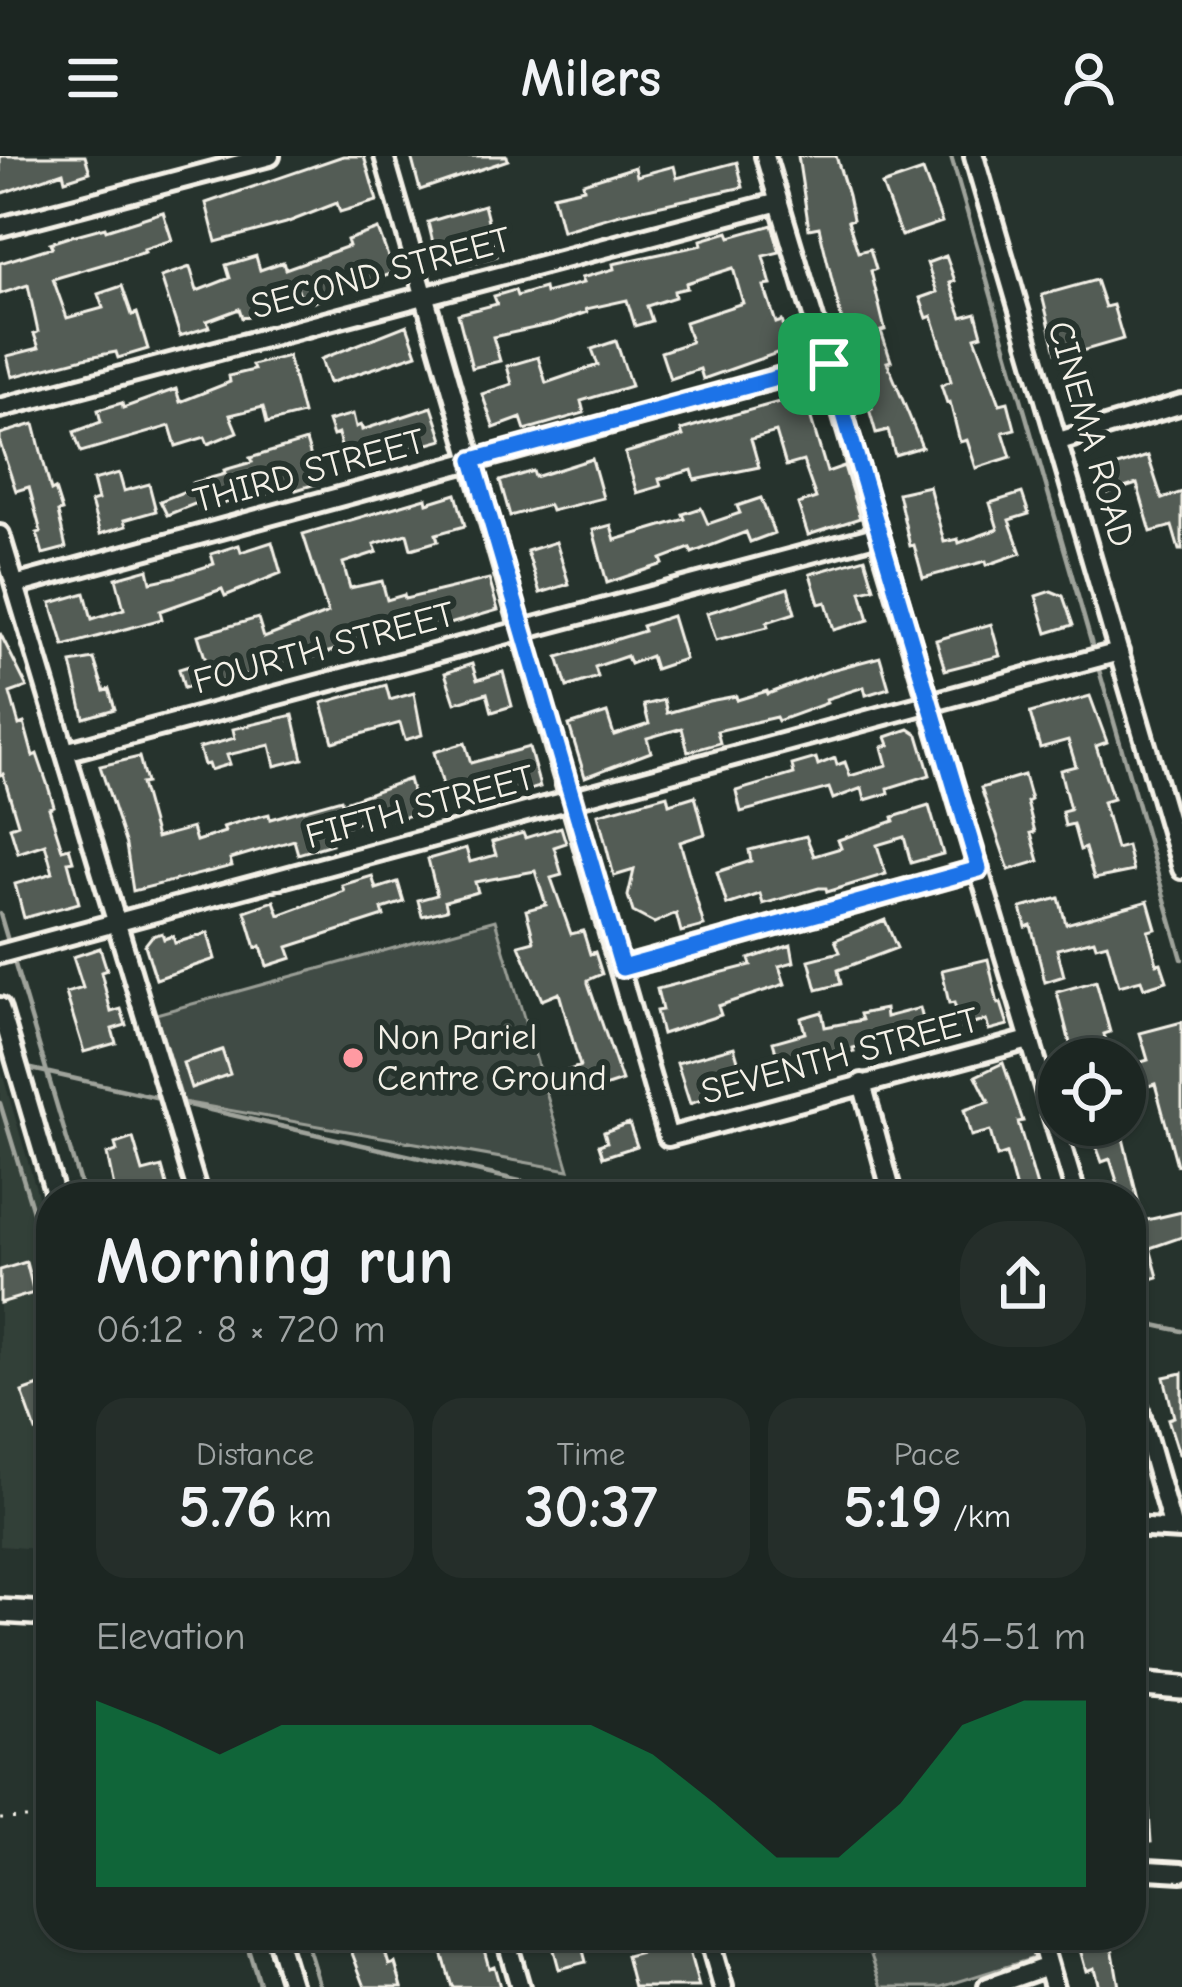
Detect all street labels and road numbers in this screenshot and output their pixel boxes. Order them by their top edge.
street label: SECOND STREET [247,219,516,327]
street label: CINEMA ROAD [1039,316,1143,552]
street label: THIRD STREET [189,420,429,522]
street label: FOURTH STREET [189,593,459,703]
street label: FIFTH STREET [301,757,539,857]
street label: SEVENTH STREET [697,999,983,1113]

